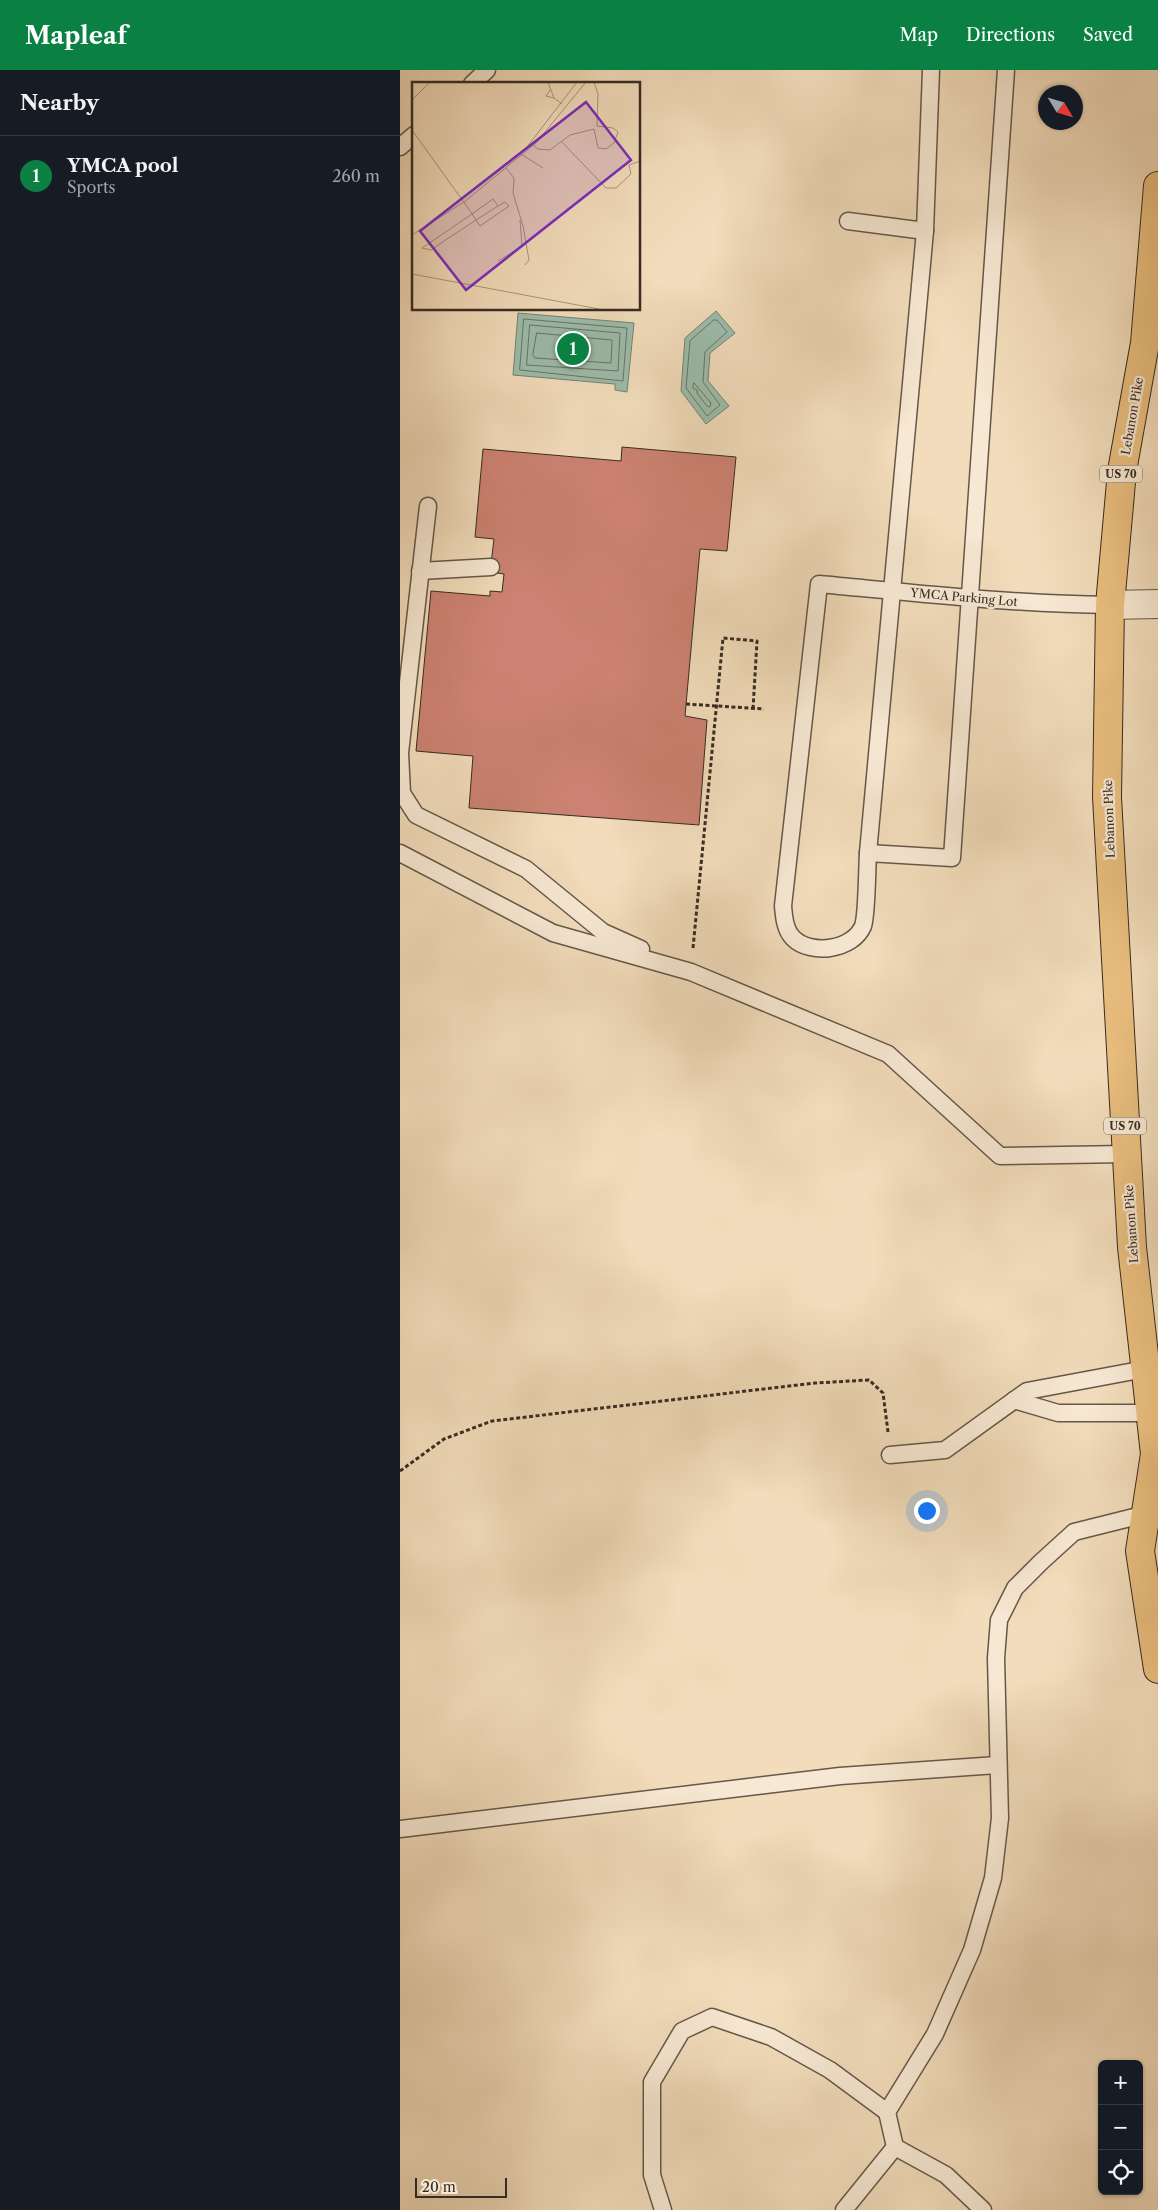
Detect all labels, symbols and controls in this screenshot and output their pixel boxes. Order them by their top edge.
text: Mapleaf [25,21,127,50]
text: Map [899,24,938,46]
text: Directions [966,24,1055,46]
text: Saved [1083,24,1133,46]
inset map [412,82,640,310]
north arrow [1038,85,1083,130]
text: Nearby [20,90,99,115]
text: YMCA pool [67,154,179,177]
text: 1 [32,166,40,186]
text: 260 m [332,166,380,186]
text: Sports [67,177,116,197]
pin: 1 [557,330,589,368]
street label: Lebanon Pike [1118,376,1146,456]
road number: US 70 [1100,466,1142,482]
street label: YMCA Parking Lot [909,585,1019,609]
street label: Lebanon Pike [1100,779,1118,858]
road number: US 70 [1104,1118,1146,1134]
street label: Lebanon Pike [1121,1184,1141,1264]
your location [914,1498,940,1524]
map controls [1098,2060,1143,2195]
button: + [1098,2060,1143,2105]
button: − [1098,2105,1143,2150]
button: locate [1098,2150,1143,2195]
scale bar [415,2175,508,2198]
text: 20 m [422,2178,456,2196]

